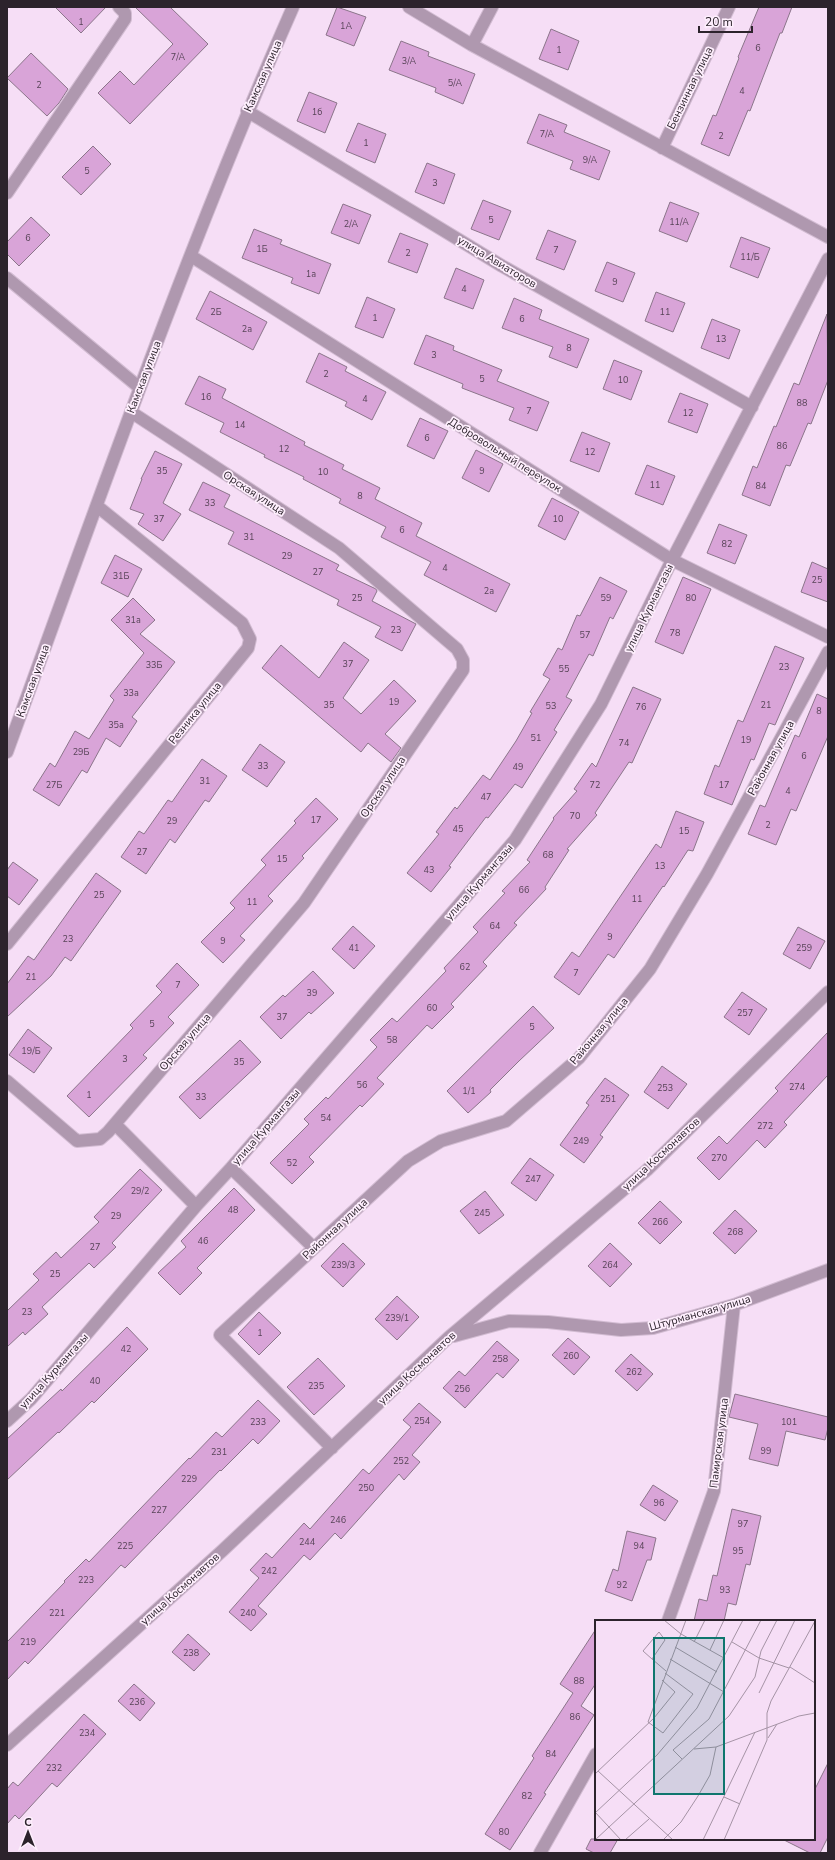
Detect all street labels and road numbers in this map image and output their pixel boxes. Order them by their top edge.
street label: Камская улица [241,38,285,114]
street label: Бензинная улица [664,44,716,132]
street label: улица Авиаторов [455,232,539,292]
street label: Камская улица [123,339,165,415]
street label: Добровольный переулок [446,414,564,496]
street label: Орская улица [220,467,288,519]
street label: улица Курмангазы [621,561,677,655]
street label: Камская улица [13,642,53,720]
street label: Резника улица [165,679,225,747]
street label: Районная улица [744,718,798,798]
street label: Орская улица [357,753,409,821]
street label: улица Курмангазы [442,841,516,923]
street label: Районная улица [566,994,632,1068]
street label: Орская улица [156,1010,214,1074]
street label: улица Курмангазы [229,1086,303,1168]
street label: улица Космонавтов [619,1114,703,1194]
street label: Районная улица [299,1195,371,1263]
street label: Штурманская улица [648,1291,752,1335]
street label: улица Космонавтов [375,1328,459,1408]
street label: улица Курмангазы [16,1330,92,1412]
street label: Памирская улица [706,1397,732,1489]
street label: улица Космонавтов [137,1550,223,1628]

